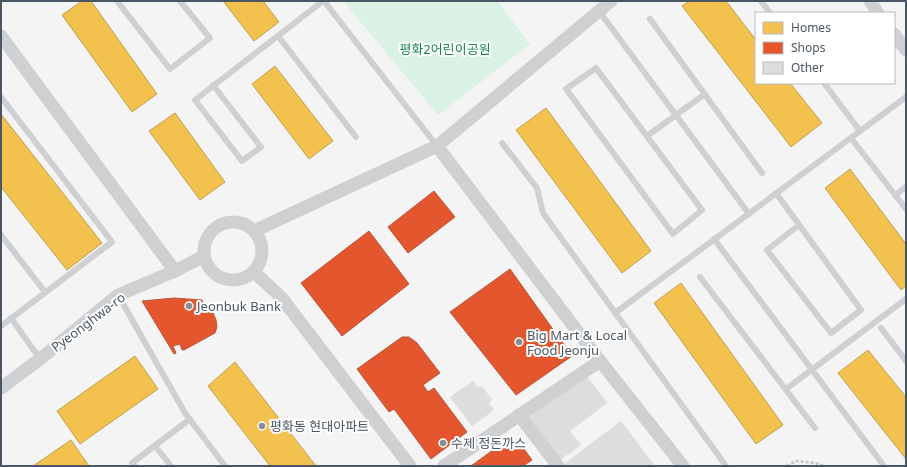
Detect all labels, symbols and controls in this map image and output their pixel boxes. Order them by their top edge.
legend [755,12,895,84]
text: Homes [791,19,831,36]
text: Shops [791,39,826,56]
park label: 평화2어린이공원 [399,40,491,58]
text: Other [791,59,824,76]
street label: Pyeonghwa-ro [47,288,129,356]
place label: Jeonbuk Bank [195,297,281,315]
marker: Jeonbuk Bank [184,301,194,311]
place label: Big Mart & Local Food Jeonju [527,326,627,359]
marker: Big Mart & Local Food Jeonju [514,337,524,347]
place label: 평화동 현대아파트 [270,417,369,435]
marker: 평화동 현대아파트 [257,421,267,431]
place label: 수제 정돈까스 [451,434,526,452]
marker: 수제 정돈까스 [438,438,448,448]

